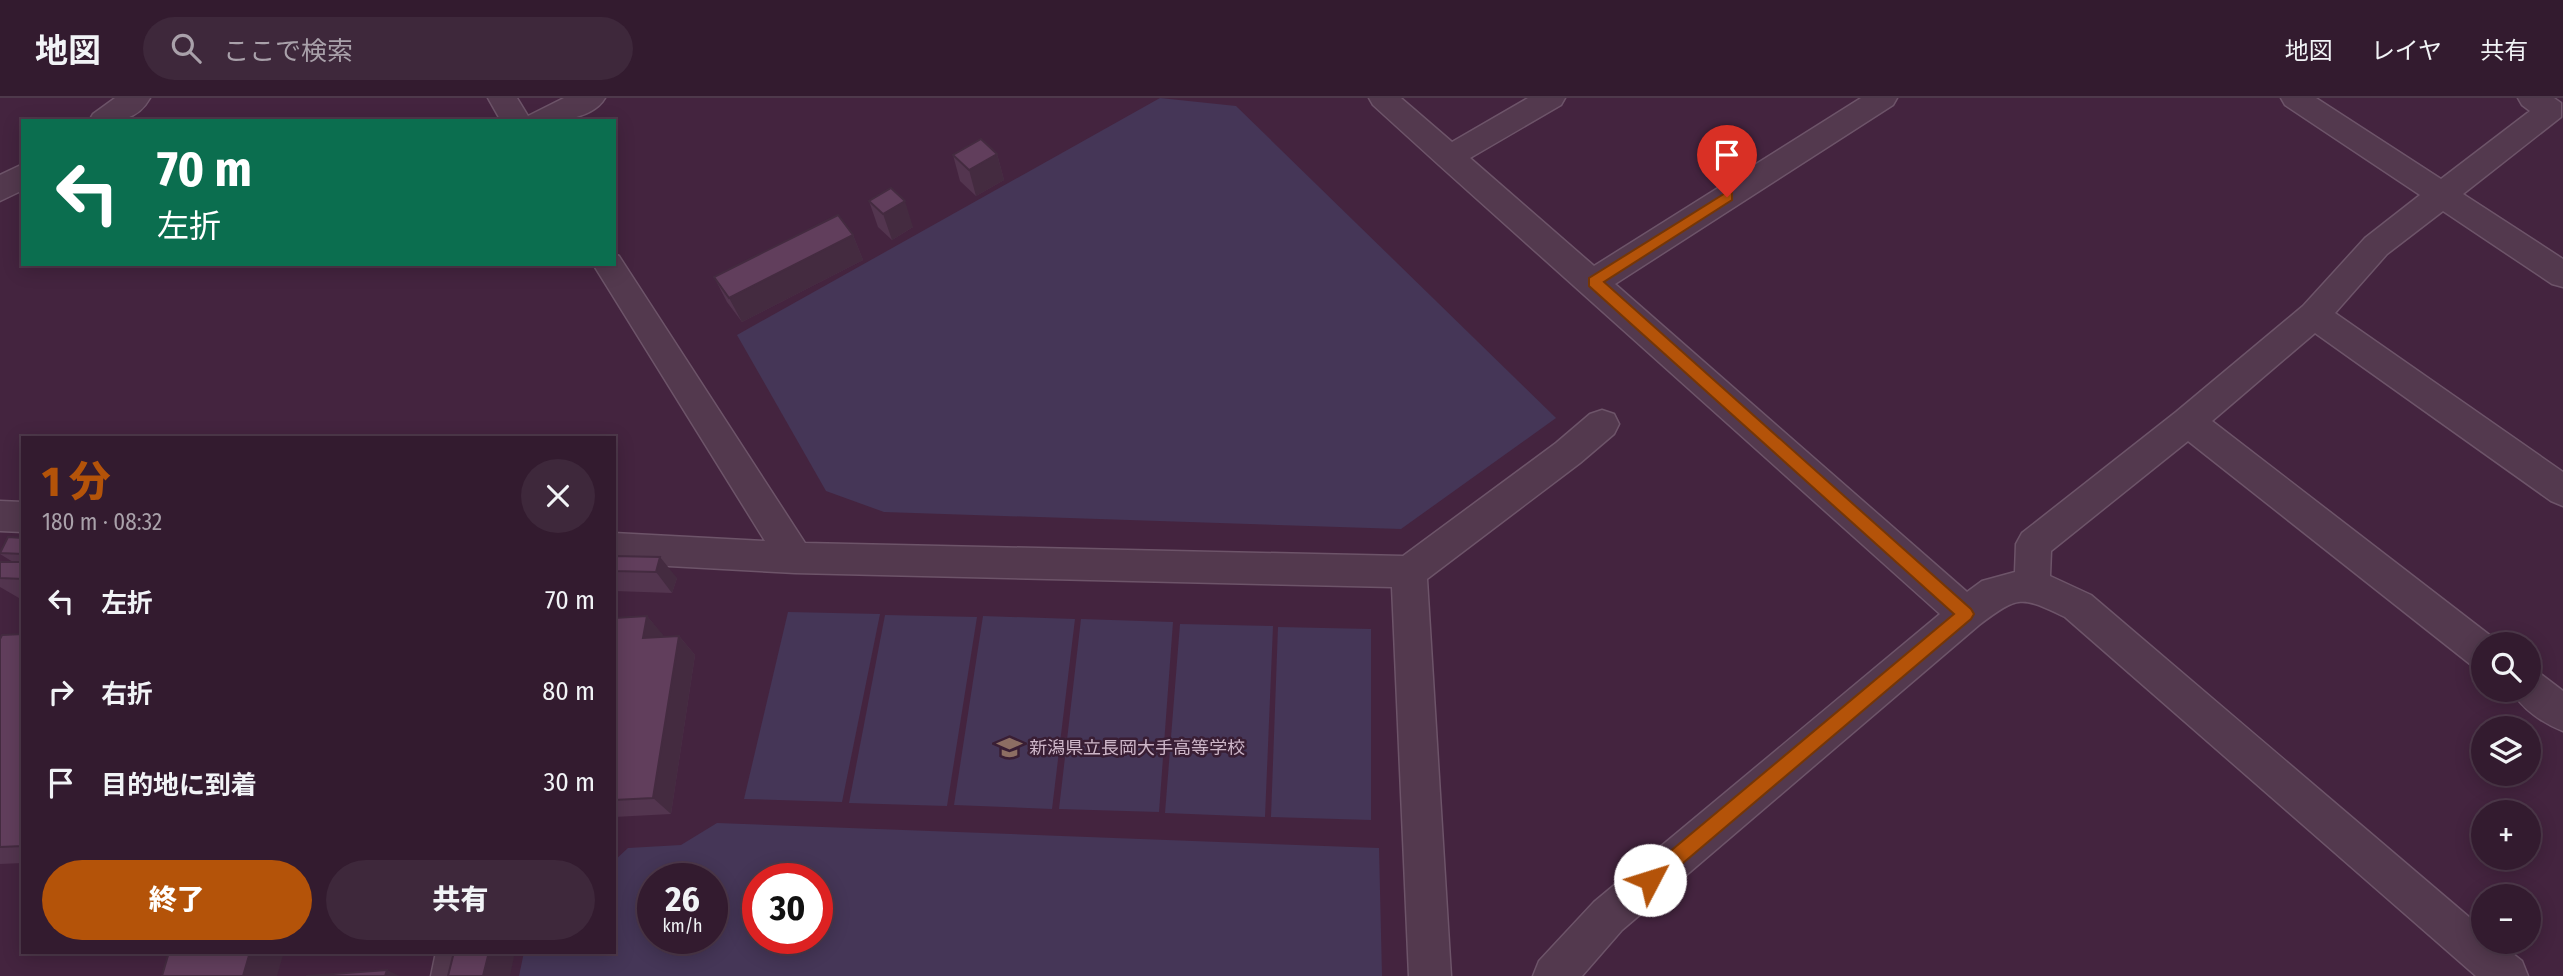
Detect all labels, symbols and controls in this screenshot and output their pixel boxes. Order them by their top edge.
search box [143,17,633,80]
icon: search [167,29,205,67]
text: 地図 [35,31,101,71]
text: ここで検索 [223,36,353,67]
text: 地図 [2285,37,2333,65]
text: レイヤ [2371,37,2442,65]
text: 共有 [2480,37,2528,65]
pin [1697,125,1757,197]
icon: arrive [1708,136,1746,174]
text: 70 m [157,140,252,199]
icon: left [42,147,133,238]
text: 左折 [157,207,221,245]
text: 1 分 [42,457,111,507]
button: close [521,459,595,533]
text: 180 m · 08:32 [42,508,162,536]
icon: left [42,582,80,620]
text: 70 m [545,585,595,616]
text: 左折 [101,588,153,619]
map controls [2471,632,2541,954]
button: search [2471,632,2541,702]
icon: right [42,673,80,711]
text: 80 m [542,676,595,707]
text: 右折 [101,679,153,710]
button: layers [2471,716,2541,786]
school or university icon: 新潟県立長岡大手高等学校 [995,734,1023,762]
place label: 新潟県立長岡大手高等学校 [1029,737,1245,759]
icon: arrive [42,764,80,802]
text: 30 m [544,767,595,798]
text: 目的地に到着 [101,770,257,801]
button: + [2471,800,2541,870]
position arrow [1613,843,1687,917]
button: 終了 [42,860,312,940]
button: 共有 [326,860,595,940]
speed limit sign: 30 [742,863,833,954]
text: 26 [665,878,700,920]
button: − [2471,884,2541,954]
text: km/h [662,915,703,937]

